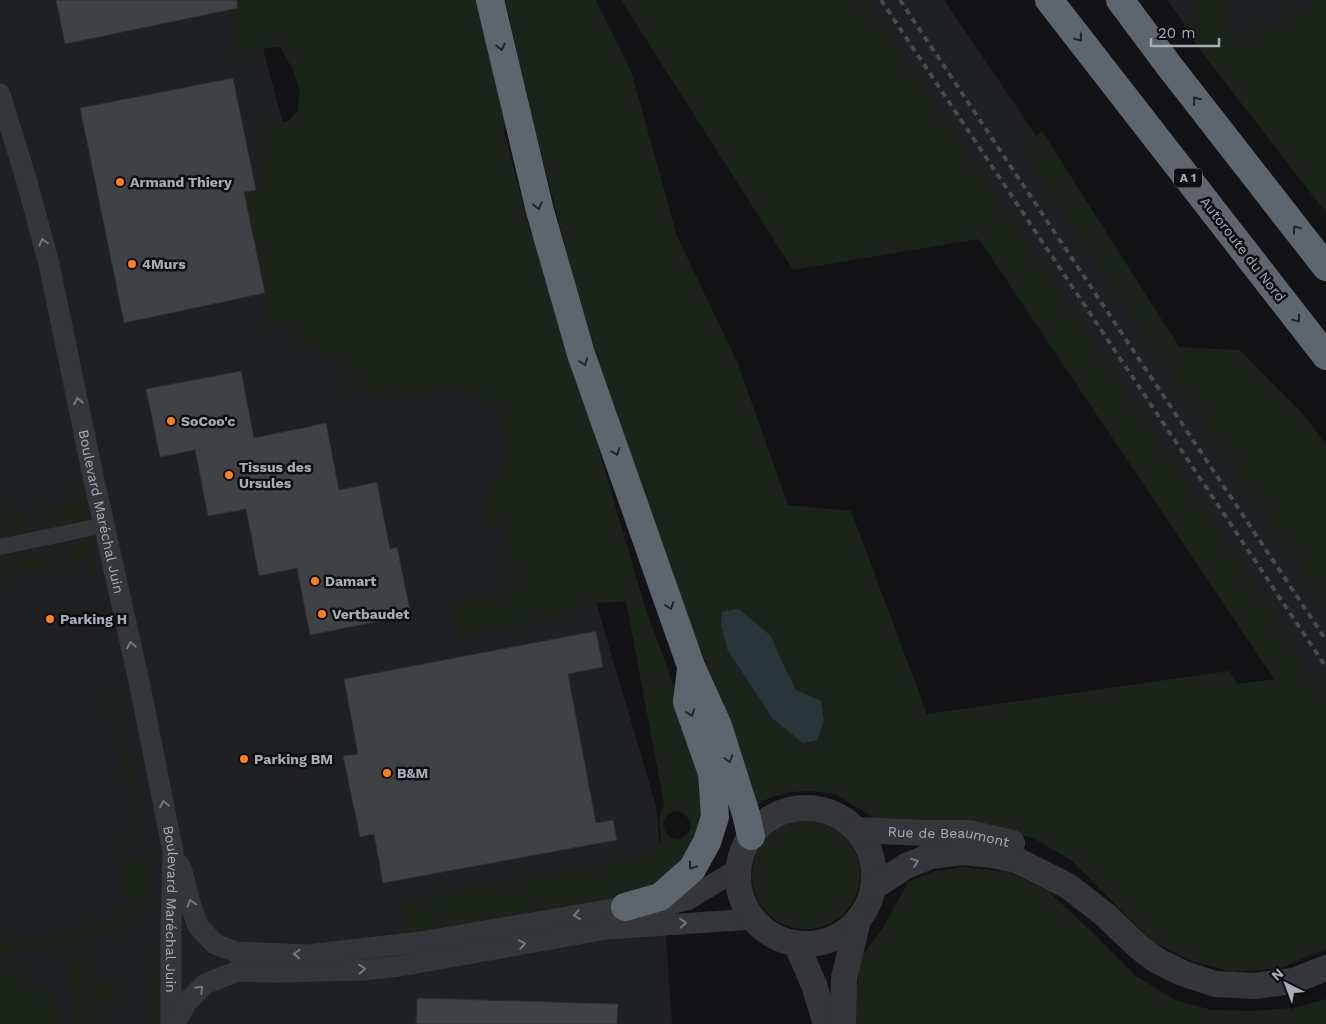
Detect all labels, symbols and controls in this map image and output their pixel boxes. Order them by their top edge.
scale bar [1151,15,1218,47]
text: 20 m [1158,24,1196,42]
one-way arrow [1073,33,1082,42]
one-way arrow [495,43,506,52]
one-way arrow [1194,97,1202,106]
road number: A 1 [1174,168,1202,188]
place label: Armand Thiery [130,174,232,190]
marker: Armand Thiery [114,176,126,188]
street label: Autoroute du Nord [1197,194,1289,304]
one-way arrow [533,201,543,209]
one-way arrow [1293,225,1302,235]
one-way arrow [38,239,48,247]
place label: 4Murs [142,256,186,272]
marker: 4Murs [126,258,138,270]
one-way arrow [1291,313,1299,322]
one-way arrow [578,357,588,365]
one-way arrow [73,396,84,405]
place label: SoCoo'c [181,413,235,429]
marker: SoCoo'c [165,415,177,427]
street label: Boulevard Maréchal Juin [76,428,127,595]
one-way arrow [610,448,620,456]
place label: Tissus des Ursules [239,459,312,491]
marker: Tissus des Ursules [223,469,235,481]
place label: Damart [325,573,376,589]
marker: Damart [309,575,321,587]
one-way arrow [664,601,674,609]
place label: Vertbaudet [332,606,409,622]
marker: Vertbaudet [316,608,328,620]
place label: Parking H [60,611,127,627]
marker: Parking H [44,613,56,625]
one-way arrow [126,641,137,649]
one-way arrow [685,709,695,717]
place label: Parking BM [254,751,333,767]
marker: Parking BM [238,753,250,765]
one-way arrow [723,755,733,763]
place label: B&M [397,765,428,781]
marker: B&M [381,767,393,779]
one-way arrow [159,800,169,809]
street label: Rue de Beaumont [887,823,1011,850]
street label: Boulevard Maréchal Juin [160,824,181,993]
one-way arrow [911,858,919,868]
one-way arrow [689,860,698,870]
one-way arrow [186,900,196,908]
one-way arrow [573,910,582,920]
one-way arrow [680,918,688,929]
one-way arrow [518,940,527,950]
one-way arrow [293,949,301,960]
north arrow [1261,959,1311,1009]
one-way arrow [358,964,366,975]
text: N [1268,965,1287,984]
one-way arrow [194,986,203,995]

